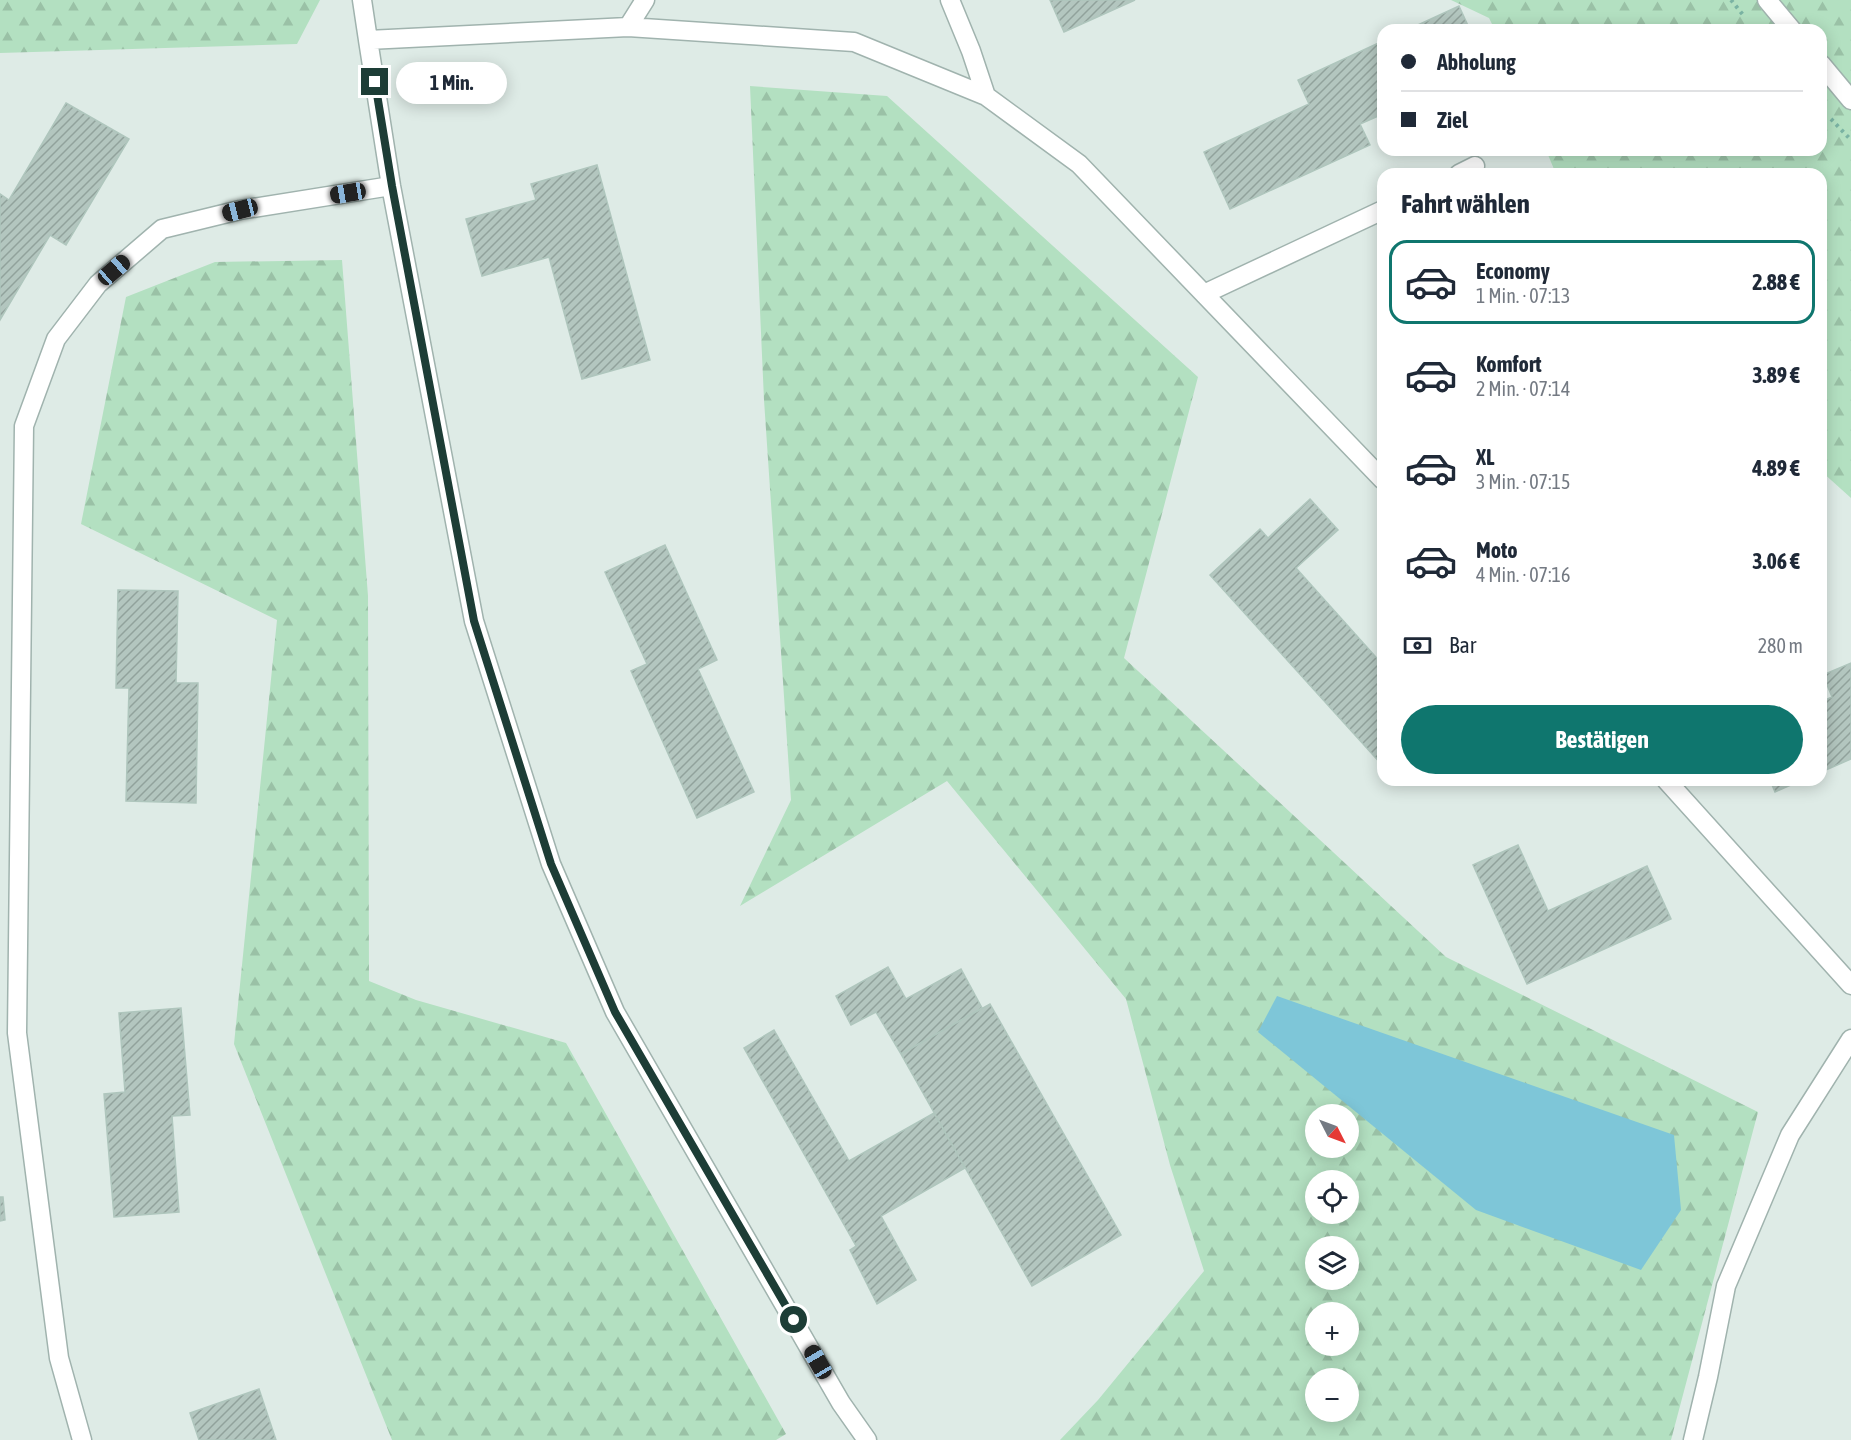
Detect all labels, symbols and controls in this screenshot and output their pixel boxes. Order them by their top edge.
text: Abholung [1437,49,1516,75]
callout: 1 Min. [396,61,507,103]
route end [361,68,388,95]
text: 1 Min. [430,71,473,94]
text: Ziel [1437,107,1468,133]
car [329,181,367,205]
text: Fahrt wählen [1401,188,1530,219]
car [220,197,260,223]
car [95,251,133,289]
icon: car [1404,255,1458,309]
text: Economy [1476,258,1550,284]
text: 2.88 € [1752,269,1800,295]
text: 1 Min. · 07:13 [1476,284,1570,307]
icon: car [1404,348,1458,402]
text: Komfort [1476,351,1542,377]
text: 3.89 € [1752,362,1800,388]
text: 2 Min. · 07:14 [1476,377,1570,400]
icon: car [1404,441,1458,495]
text: XL [1476,444,1494,470]
text: 4.89 € [1752,455,1800,481]
text: 3 Min. · 07:15 [1476,470,1570,493]
icon: car [1404,534,1458,588]
text: Moto [1476,537,1518,563]
text: 3.06 € [1752,548,1800,574]
text: 4 Min. · 07:16 [1476,563,1570,586]
icon: cash [1401,629,1434,662]
text: Bar [1449,632,1476,658]
text: 280 m [1758,634,1803,657]
button: Bestätigen [1401,705,1803,774]
north arrow [1305,1104,1359,1158]
map controls [1305,1104,1359,1422]
button: locate [1305,1170,1359,1224]
button: layers [1305,1236,1359,1290]
button: + [1305,1302,1359,1356]
route start [780,1306,807,1333]
car [801,1342,835,1382]
button: − [1305,1368,1359,1422]

